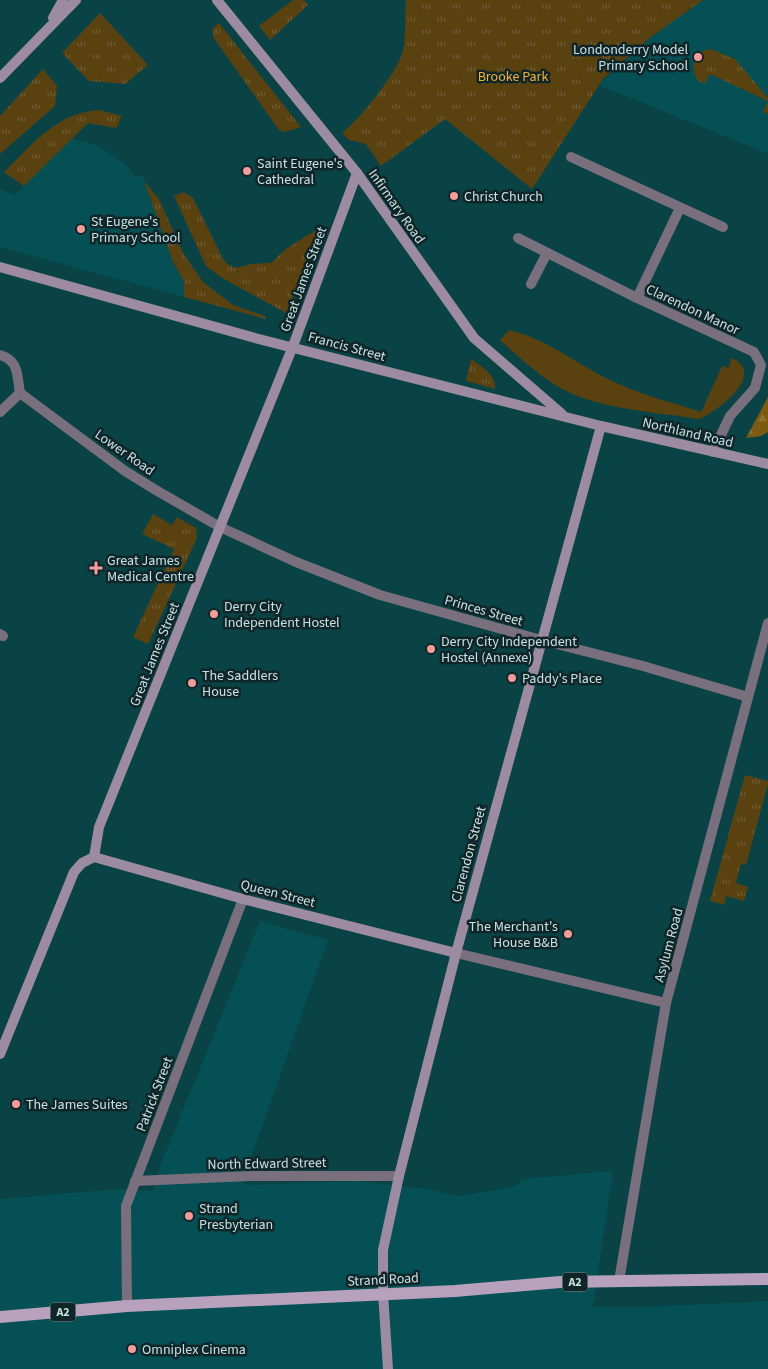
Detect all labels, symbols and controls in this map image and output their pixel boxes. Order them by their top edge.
place label: Londonderry Model Primary School [573,40,688,76]
marker: Londonderry Model Primary School [692,51,704,63]
park label: Brooke Park [478,67,548,87]
place label: Saint Eugene's Cathedral [257,154,343,190]
marker: Saint Eugene's Cathedral [241,165,253,177]
street label: Infirmary Road [363,165,429,248]
place label: Christ Church [464,187,543,207]
marker: Christ Church [448,190,460,202]
place label: St Eugene's Primary School [91,212,181,248]
marker: St Eugene's Primary School [75,223,87,235]
street label: Great James Street [276,224,332,335]
street label: Clarendon Manor [643,279,743,340]
street label: Francis Street [306,327,388,367]
street label: Northland Road [640,413,735,453]
street label: Lower Road [90,425,158,481]
place label: Great James Medical Centre [107,551,194,587]
marker: Great James Medical Centre [89,561,103,575]
street label: Princes Street [442,590,526,632]
place label: Derry City Independent Hostel [224,597,340,633]
street label: Great James Street [125,599,185,709]
marker: Derry City Independent Hostel [208,608,220,620]
place label: Derry City Independent Hostel (Annexe) [441,632,577,668]
marker: Derry City Independent Hostel (Annexe) [425,643,437,655]
place label: The Saddlers House [202,666,278,702]
place label: Paddy's Place [522,669,602,689]
marker: Paddy's Place [506,672,518,684]
marker: The Saddlers House [186,677,198,689]
street label: Clarendon Street [447,804,491,905]
street label: Queen Street [238,875,317,913]
street label: Asylum Road [649,906,688,985]
place label: The Merchant's House B&B [469,917,558,953]
marker: The Merchant's House B&B [562,928,574,940]
street label: Patrick Street [132,1054,178,1135]
place label: The James Suites [26,1095,128,1115]
marker: The James Suites [10,1098,22,1110]
street label: North Edward Street [207,1153,327,1175]
place label: Strand Presbyterian [199,1199,273,1235]
marker: Strand Presbyterian [183,1210,195,1222]
street label: Strand Road [347,1268,419,1292]
road number: A2 [562,1272,588,1291]
road number: A2 [50,1302,76,1321]
place label: Omniplex Cinema [142,1340,246,1360]
marker: Omniplex Cinema [126,1343,138,1355]

